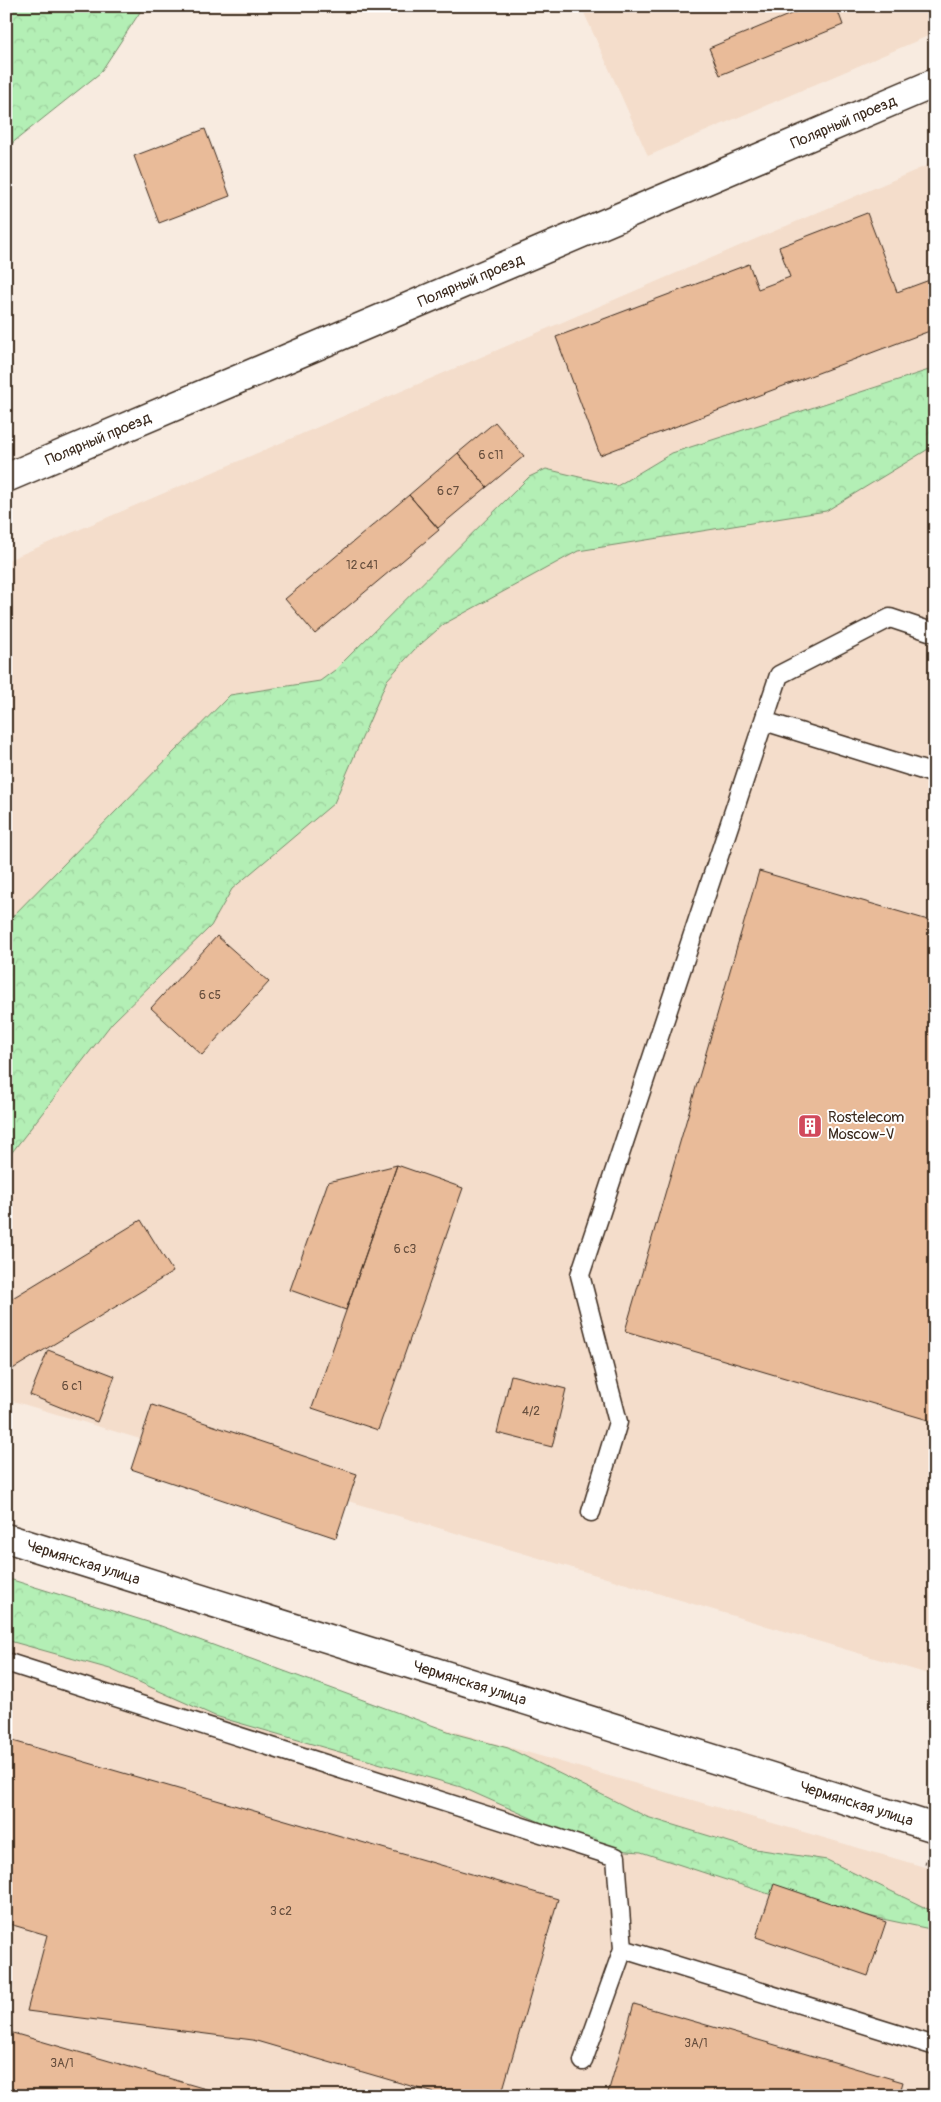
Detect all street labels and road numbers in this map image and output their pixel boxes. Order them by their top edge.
street label: Полярный проезд [788,91,899,153]
street label: Полярный проезд [415,250,527,312]
street label: Полярный проезд [42,408,154,470]
street label: Чермянская улица [24,1536,142,1589]
street label: Чермянская улица [411,1657,529,1710]
street label: Чермянская улица [797,1777,916,1831]

